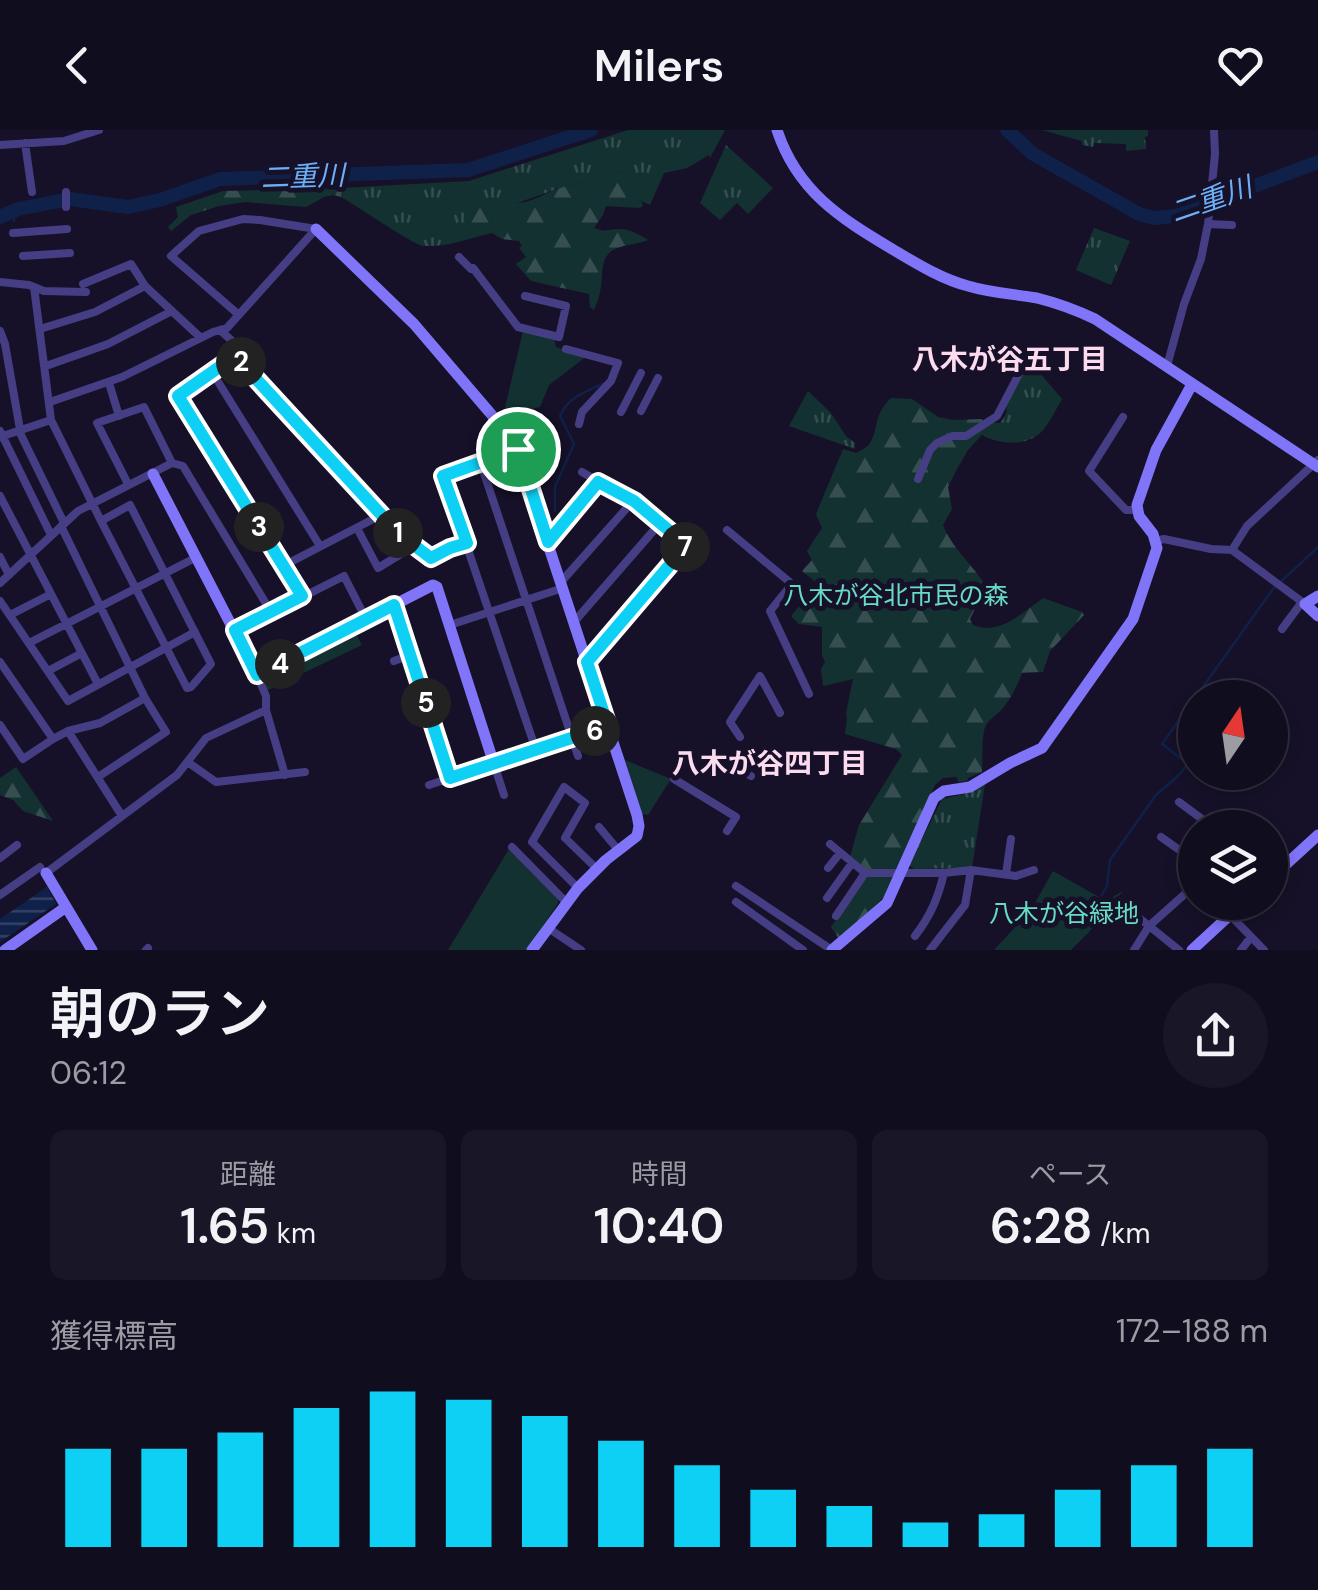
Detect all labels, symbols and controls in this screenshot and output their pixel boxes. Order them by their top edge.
text: Milers [594,36,724,95]
icon: back [50,38,105,93]
icon: heart [1213,38,1268,93]
water label: 二重川 [260,156,349,196]
water label: 二重川 [1165,167,1260,231]
pin: 2 [216,337,266,387]
district label: 八木が谷五丁目 [912,341,1108,378]
text: 2 [233,343,249,380]
pin [476,407,561,492]
icon: arrive [491,422,546,477]
pin: 3 [234,502,284,552]
text: 3 [251,508,267,545]
pin: 1 [373,508,423,558]
text: 1 [393,514,403,551]
pin: 7 [660,522,710,572]
text: 7 [677,528,693,565]
park label: 八木が谷北市民の森 [783,579,1009,612]
pin: 4 [255,639,305,689]
text: 4 [271,645,289,682]
pin: 5 [401,678,451,728]
north arrow [1178,680,1288,790]
map controls [1178,680,1288,920]
text: 5 [417,684,435,721]
pin: 6 [570,706,620,756]
text: 6 [586,712,604,749]
district label: 八木が谷四丁目 [672,745,868,782]
button: layers [1178,810,1288,920]
park label: 八木が谷緑地 [989,897,1139,930]
text: 朝のラン [50,978,270,1050]
button: share [1163,983,1268,1088]
text: 06:12 [50,1052,127,1094]
text: 距離 [220,1156,276,1193]
text: 時間 [631,1156,687,1193]
text: ペース [1029,1156,1111,1193]
text: 1.65 [180,1193,269,1259]
text: 10:40 [593,1193,725,1259]
text: 6:28 [990,1193,1093,1259]
text: km [269,1215,316,1252]
text: /km [1093,1215,1150,1252]
text: 172–188 m [1116,1310,1268,1352]
text: 獲得標高 [50,1315,178,1357]

